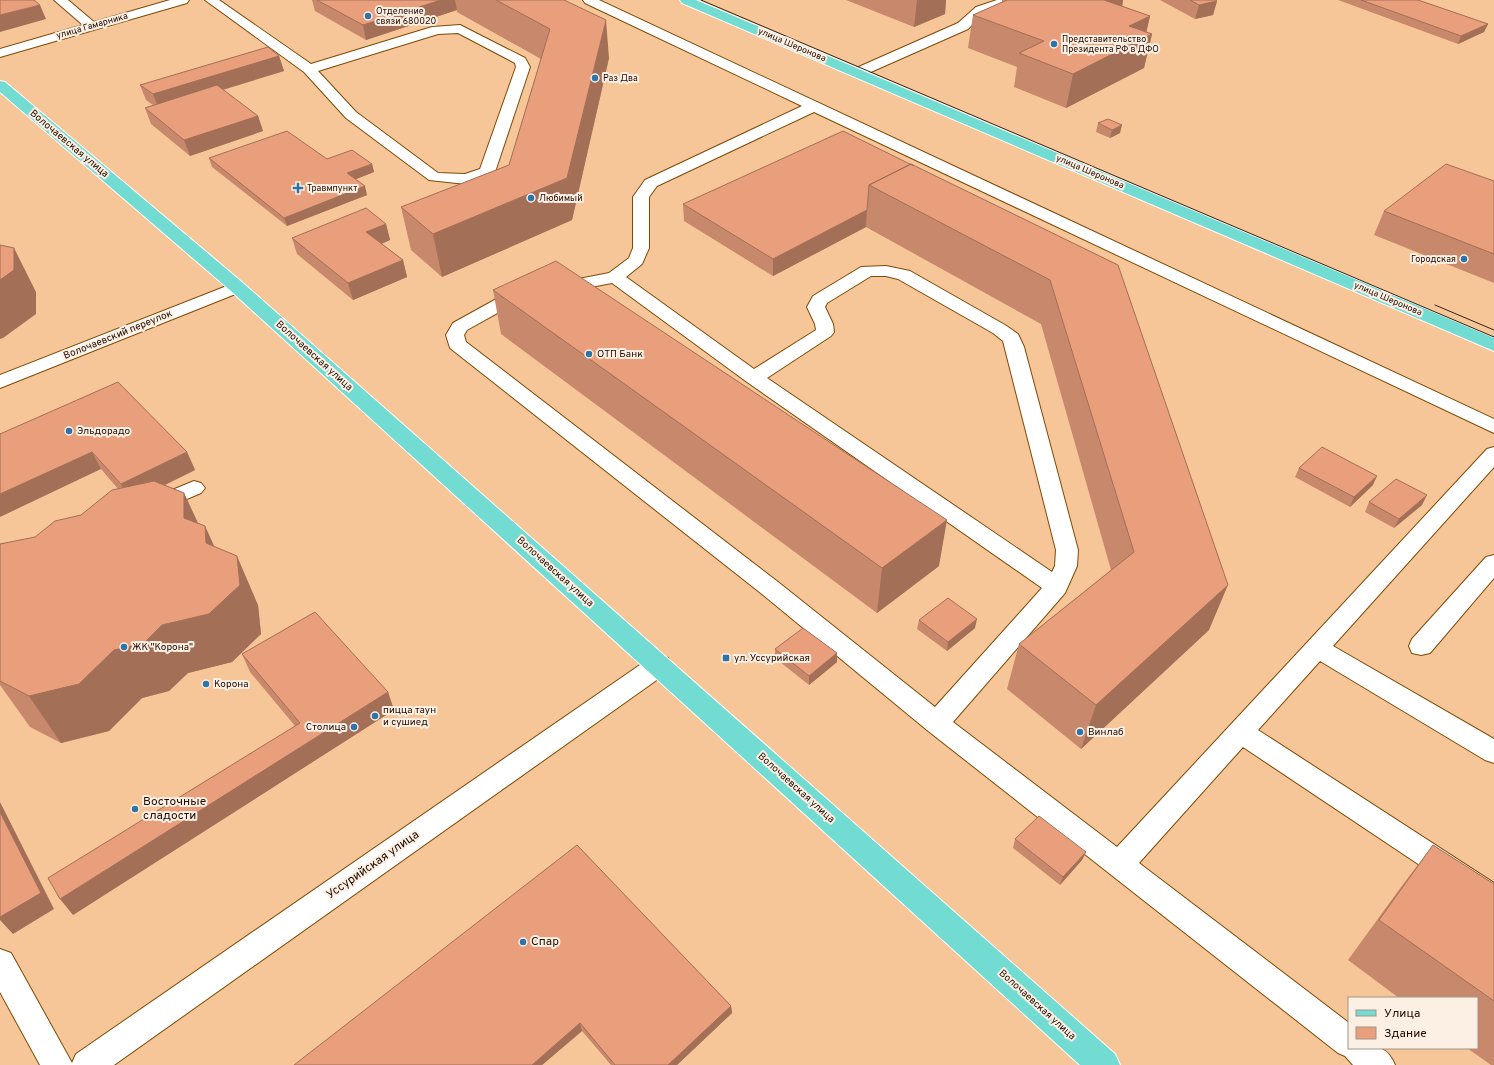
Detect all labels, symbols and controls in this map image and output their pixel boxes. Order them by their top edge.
place label: Отделение связи 680020 [376,6,436,27]
street label: улица Гамарника [55,10,129,41]
marker: Отделение связи 680020 [363,11,373,21]
street label: улица Шеронова [756,26,828,64]
place label: Представительство Президента РФ в ДФО [1062,34,1159,55]
marker: Представительство Президента РФ в ДФО [1049,39,1059,49]
marker: Раз Два [590,73,600,83]
place label: Раз Два [603,73,638,84]
street label: Волочаевская улица [27,107,111,181]
street label: улица Шеронова [1054,153,1126,191]
marker: Травмпункт [292,182,304,194]
place label: Травмпункт [307,183,357,194]
marker: Любимый [526,193,536,203]
place label: Любимый [539,193,582,204]
place label: Городская [1411,254,1456,265]
marker: Городская [1459,254,1469,264]
street label: улица Шеронова [1352,280,1424,318]
street label: Волочаевский переулок [62,307,175,363]
street label: Волочаевская улица [273,318,355,394]
place label: ОТП Банк [597,348,643,361]
marker: ОТП Банк [584,349,594,359]
place label: Эльдорадо [77,425,131,438]
marker: Эльдорадо [64,426,74,436]
street label: Волочаевская улица [514,534,596,610]
place label: ЖК "Корона" [132,641,193,654]
marker: ЖК "Корона" [119,642,129,652]
place label: ул. Уссурийская [734,652,810,665]
marker: ул. Уссурийская [721,653,731,663]
place label: Корона [214,678,249,691]
marker: Корона [201,679,211,689]
place label: пицца таун и сушиед [383,704,436,729]
marker: пицца таун и сушиед [370,711,380,721]
place label: Столица [306,721,346,734]
marker: Столица [349,722,359,732]
place label: Винлаб [1088,726,1124,739]
marker: Винлаб [1075,727,1085,737]
street label: Волочаевская улица [755,750,837,826]
place label: Восточные сладости [143,794,206,824]
marker: Восточные сладости [130,804,140,814]
street label: Уссурийская улица [324,827,422,903]
place label: Спар [531,934,559,950]
marker: Спар [518,937,528,947]
street label: Волочаевская улица [996,967,1078,1043]
legend [1348,997,1478,1049]
text: Улица [1384,1006,1420,1022]
text: Здание [1384,1026,1427,1042]

